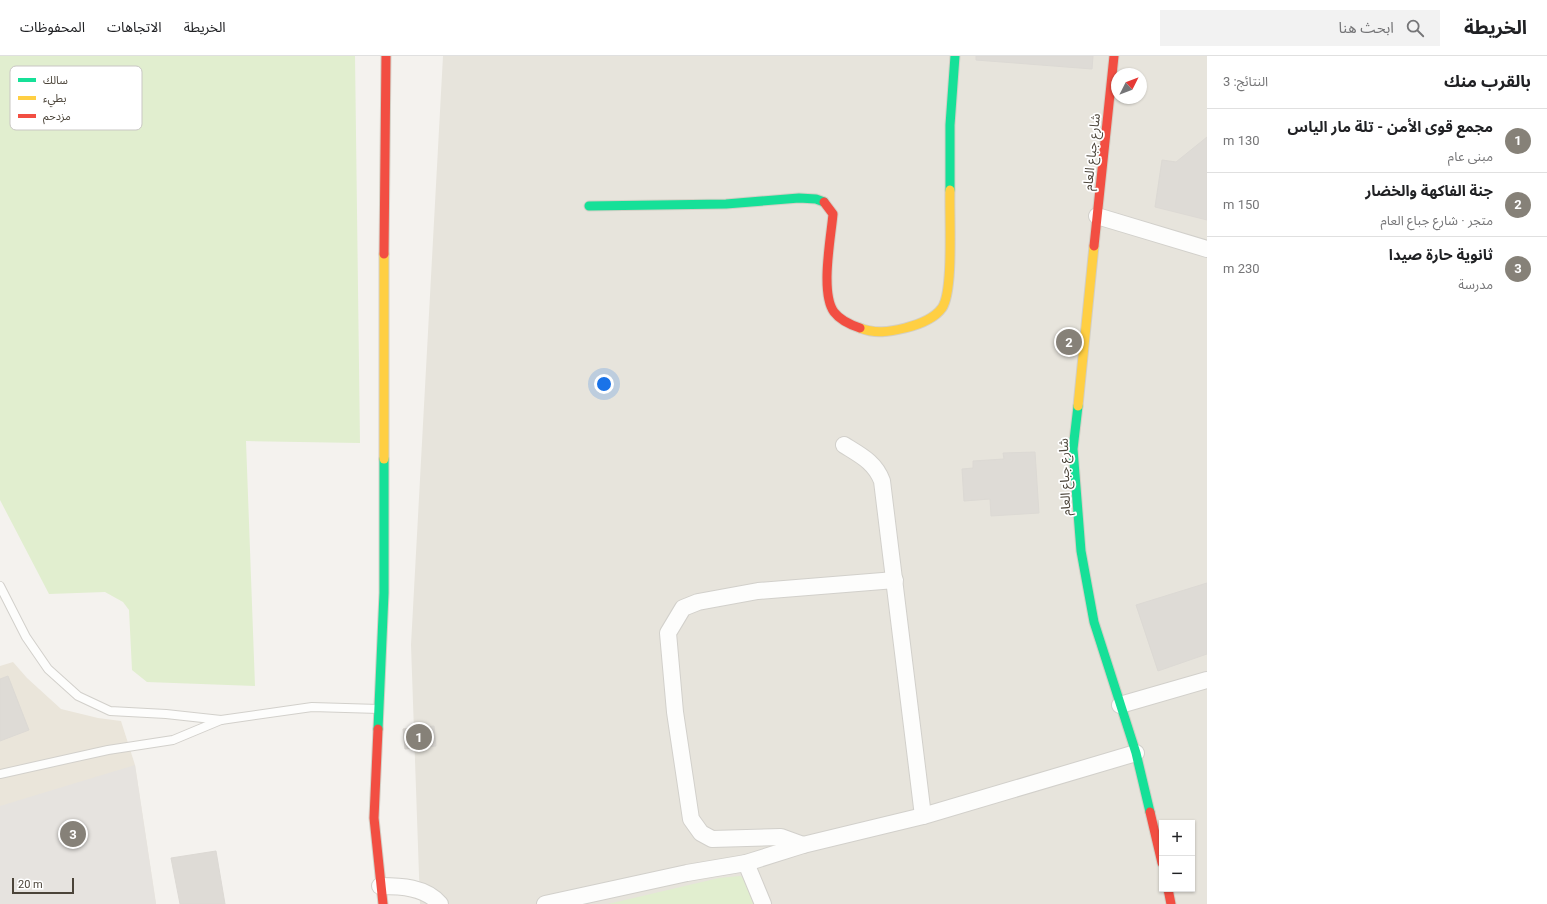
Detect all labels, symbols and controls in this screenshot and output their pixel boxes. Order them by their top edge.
search box [1160,10,1440,46]
text: الخريطة [1464,16,1527,39]
icon: search [1404,17,1426,39]
text: المحفوظات [20,19,85,35]
text: الاتجاهات [107,19,162,35]
text: الخريطة [184,19,226,35]
text: ابحث هنا [1338,19,1394,37]
legend [10,66,142,130]
north arrow [1111,68,1147,104]
text: بالقرب منك [1444,71,1531,91]
text: سالك [43,74,68,87]
text: النتائج: 3 [1223,74,1268,89]
text: بطيء [43,92,66,108]
text: مزدحم [43,110,71,125]
street label: شارع جباع العام [1080,113,1106,192]
text: مجمع قوى الأمن - تلة مار الياس [1288,118,1493,136]
text: 130 m [1223,133,1260,148]
text: 1 [1514,133,1522,148]
text: مبنى عام [1448,149,1493,164]
text: جنة الفاكهة والخضار [1365,182,1493,200]
text: 150 m [1223,197,1260,212]
text: 2 [1514,197,1522,212]
text: متجر · شارع جباع العام [1380,213,1493,228]
text: ثانوية حارة صيدا [1389,246,1493,264]
text: 230 m [1223,261,1260,276]
text: 3 [1514,261,1522,276]
text: مدرسة [1458,277,1493,292]
pin: 2 [1056,327,1082,357]
your location [594,374,614,394]
street label: شارع جباع العام [1056,438,1076,516]
pin: 1 [406,722,432,752]
pin: 3 [60,819,86,849]
map controls [1159,820,1195,892]
button: + [1159,820,1195,856]
button: − [1159,856,1195,892]
scale bar [12,876,74,895]
text: 20 m [18,878,43,891]

